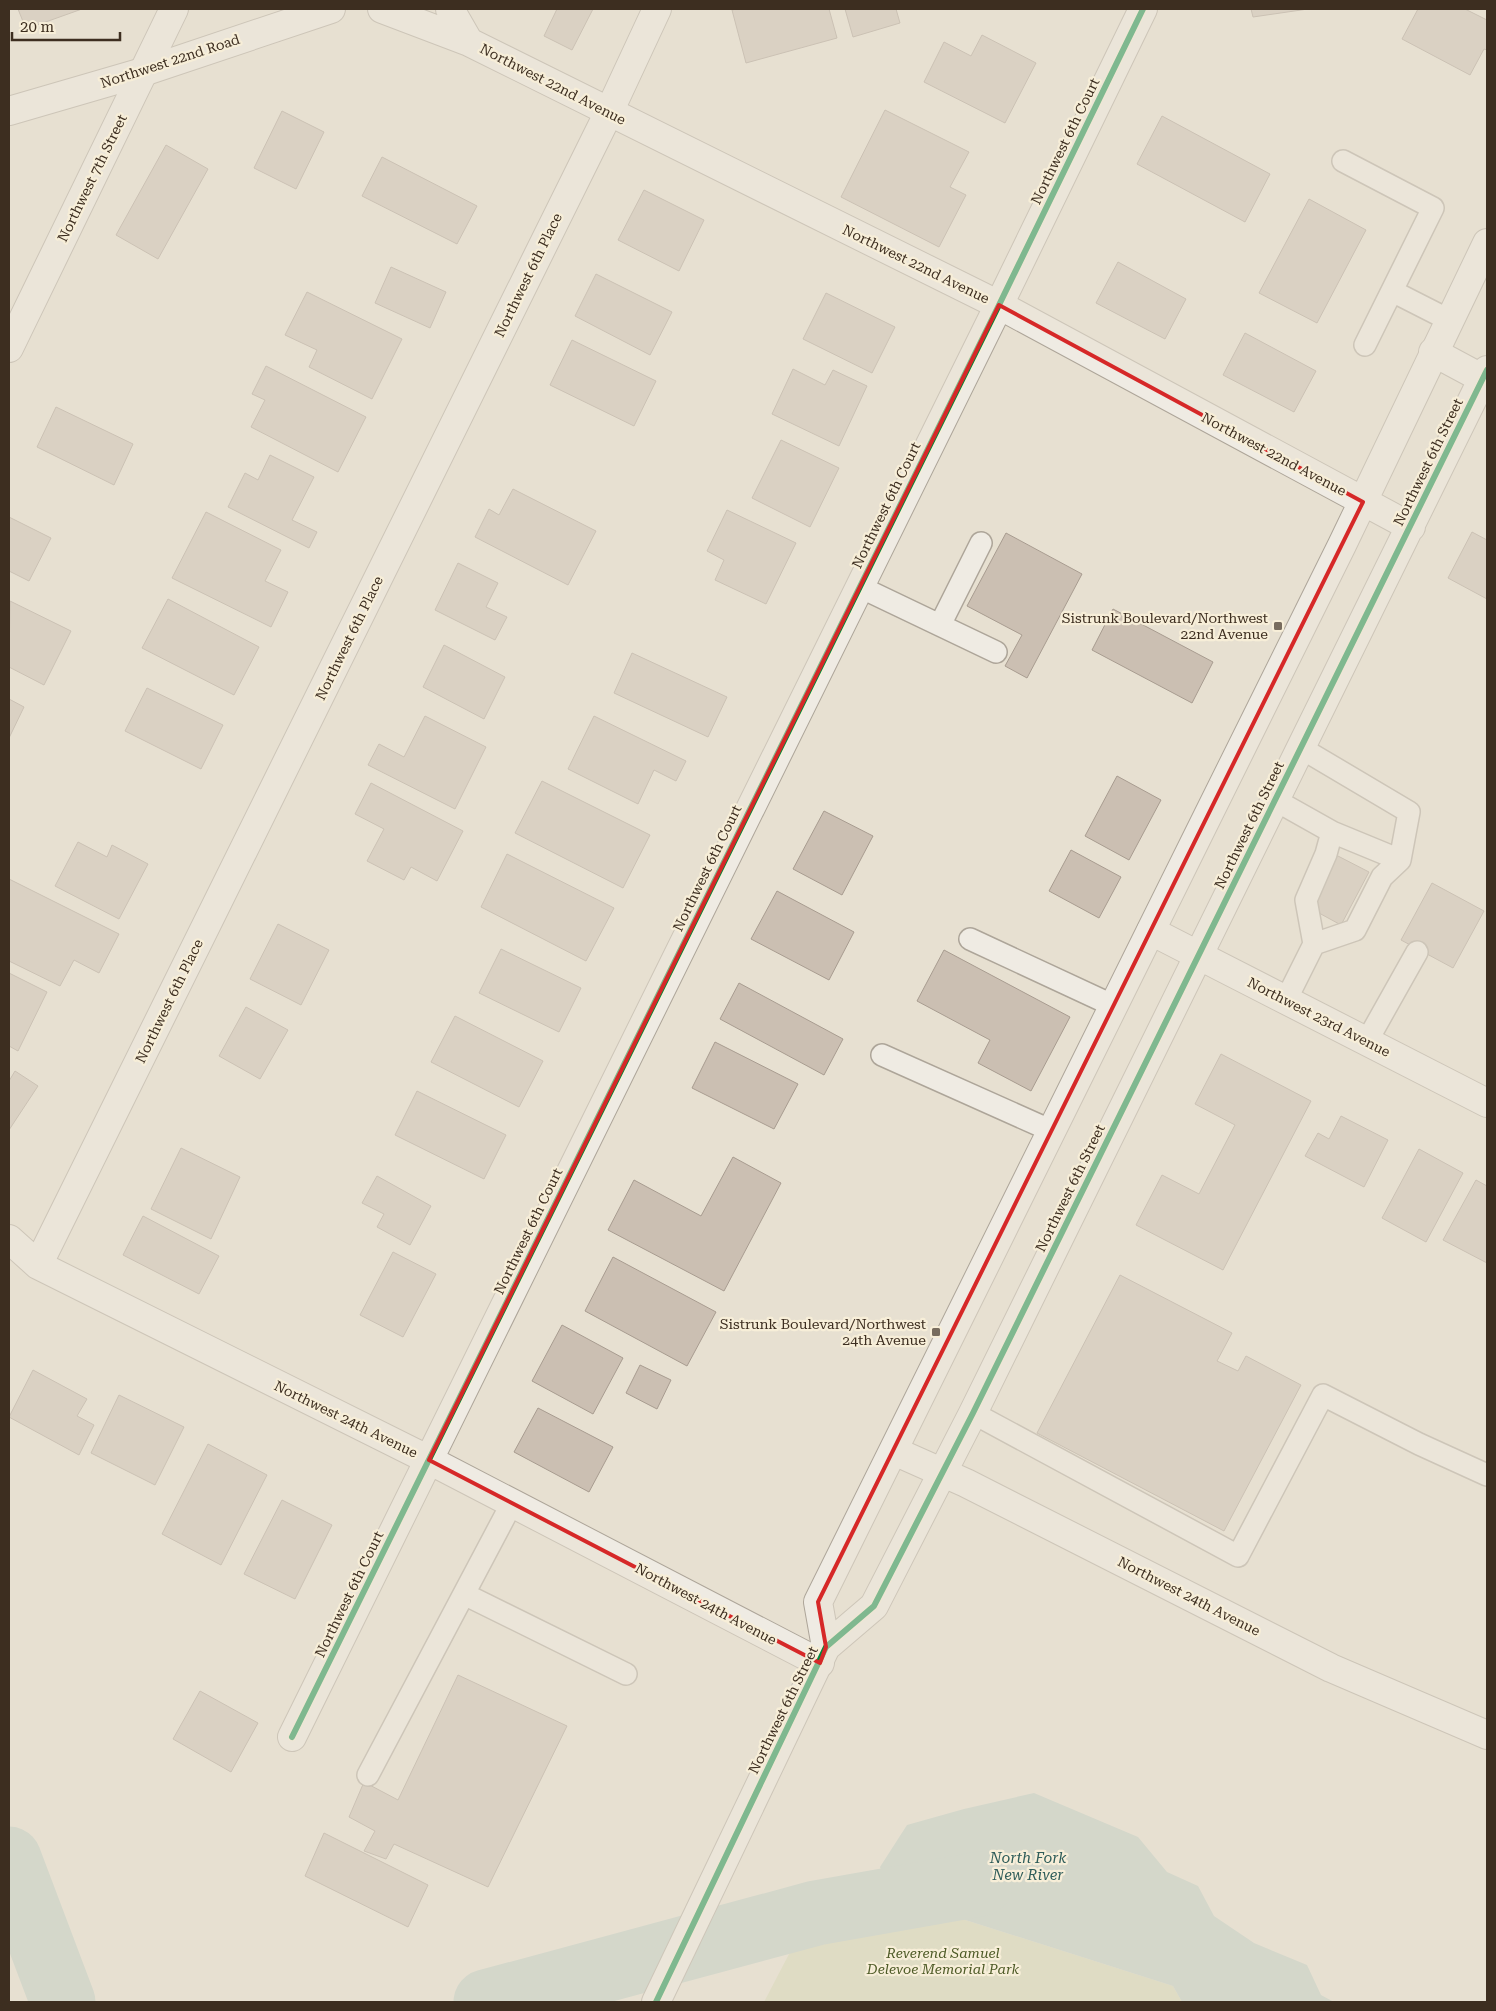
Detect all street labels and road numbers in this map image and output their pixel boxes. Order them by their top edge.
street label: Northwest 22nd Road [98,31,242,91]
street label: Northwest 22nd Avenue [477,40,629,128]
street label: Northwest 6th Court [1027,75,1103,207]
street label: Northwest 7th Street [54,112,130,244]
street label: Northwest 6th Place [491,210,565,340]
street label: Northwest 22nd Avenue [840,221,992,307]
street label: Northwest 6th Street [1390,396,1466,528]
street label: Northwest 22nd Avenue [1199,409,1349,499]
street label: Northwest 6th Court [848,439,924,571]
street label: Northwest 6th Place [312,573,386,703]
street label: Northwest 6th Street [1211,759,1287,891]
street label: Northwest 6th Court [669,802,745,934]
street label: Northwest 6th Place [132,936,206,1066]
street label: Northwest 23rd Avenue [1245,974,1393,1060]
street label: Northwest 6th Street [1032,1122,1108,1254]
street label: Northwest 6th Court [490,1165,566,1297]
street label: Northwest 24th Avenue [272,1377,421,1461]
street label: Northwest 6th Court [311,1528,387,1660]
street label: Northwest 24th Avenue [1115,1553,1263,1639]
street label: Northwest 24th Avenue [633,1560,780,1648]
street label: Northwest 6th Street [745,1644,821,1776]

